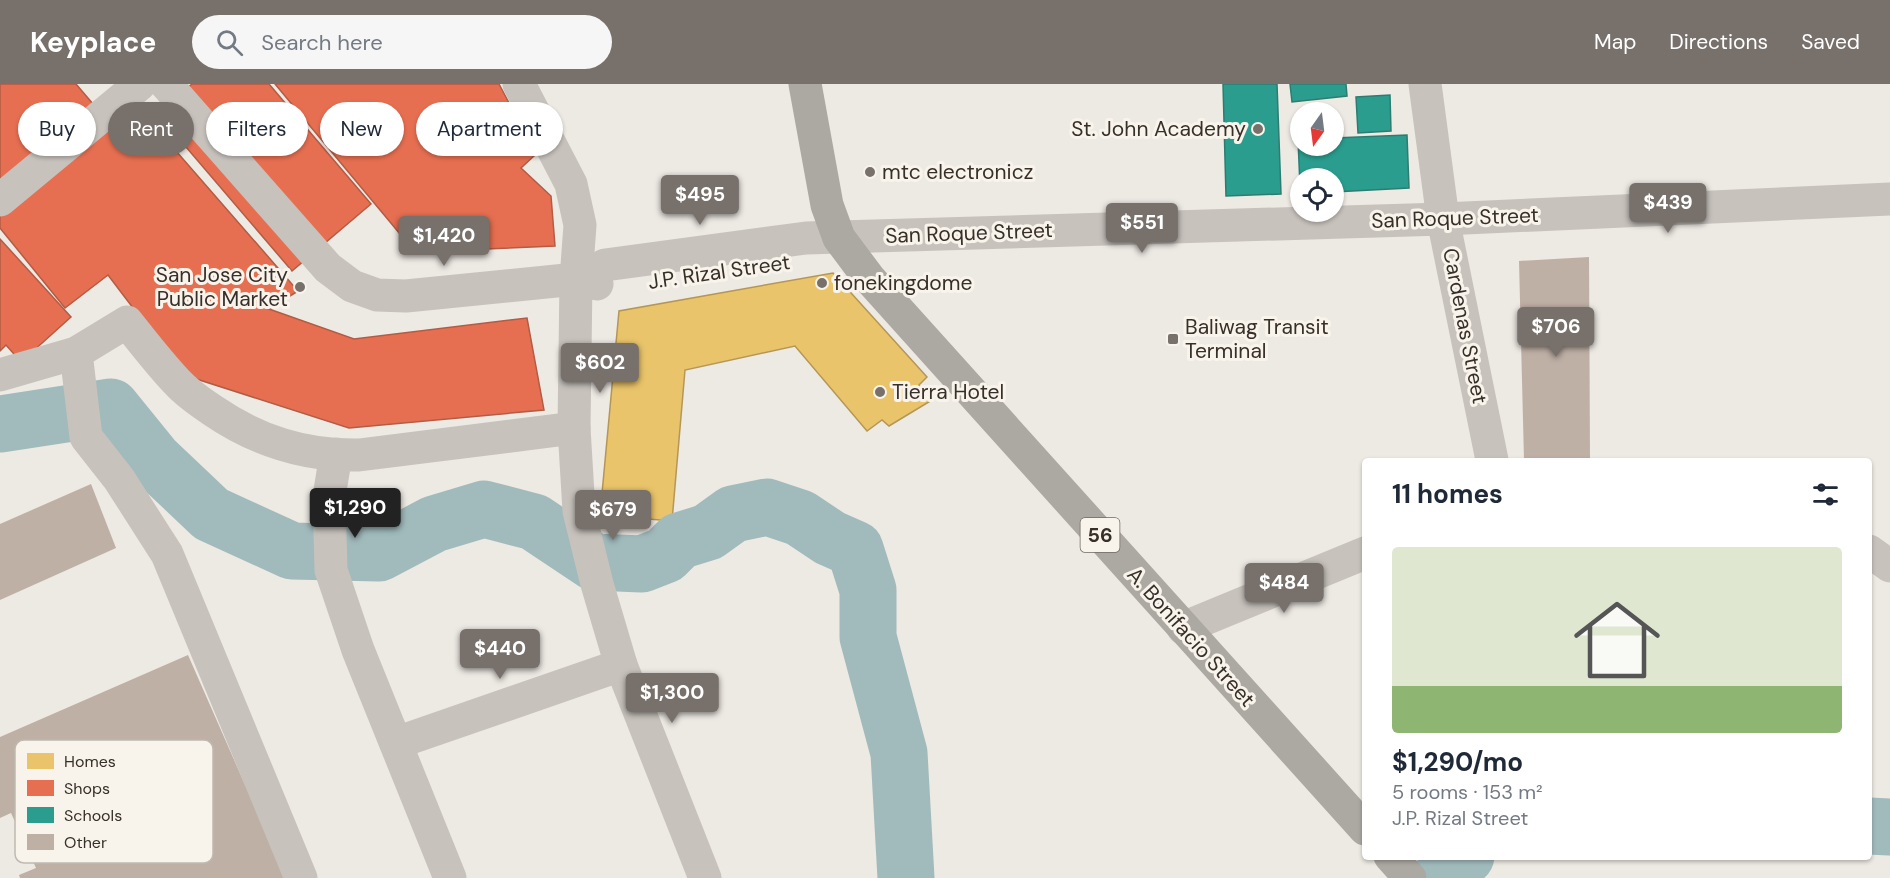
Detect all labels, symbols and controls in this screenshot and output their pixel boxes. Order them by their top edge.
search box [192,15,612,69]
text: Keyplace [30,24,156,61]
icon: search [213,26,246,59]
text: Search here [261,28,383,57]
text: Map [1594,28,1636,56]
text: Directions [1669,28,1768,56]
text: Saved [1801,28,1860,56]
chip: Buy [18,102,96,156]
chip: Rent [108,102,194,156]
chip: Filters [206,102,308,156]
chip: New [320,102,404,156]
chip: Apartment [416,102,563,156]
north arrow [1290,102,1344,156]
map controls [1290,102,1344,222]
place label: St. John Academy [1071,115,1246,143]
marker: St. John Academy [1251,122,1265,136]
place label: mtc electronicz [882,158,1033,186]
marker: mtc electronicz [863,165,877,179]
button: locate [1290,168,1344,222]
pin: $495 [664,175,736,226]
text: $495 [675,181,725,207]
pin: $439 [1632,183,1704,234]
text: $439 [1643,189,1693,215]
street label: San Roque Street [1371,201,1539,235]
pin: $551 [1106,203,1178,254]
text: $551 [1120,209,1164,235]
pin: $1,420 [395,216,493,267]
street label: San Roque Street [885,216,1053,250]
text: $1,420 [413,222,475,248]
street label: Cardenas Street [1436,246,1494,406]
street label: J.P. Rizal Street [646,248,792,296]
place label: San Jose City Public Market [156,261,288,313]
place label: fonekingdome [834,269,972,297]
marker: fonekingdome [815,276,829,290]
marker: San Jose City Public Market [293,280,307,294]
pin: $706 [1520,307,1592,358]
place label: Baliwag Transit Terminal [1185,313,1329,365]
text: $706 [1531,313,1581,339]
marker: Baliwag Transit Terminal [1166,332,1180,346]
pin: $602 [564,343,636,394]
text: $602 [575,349,625,375]
place label: Tierra Hotel [892,378,1004,406]
marker: Tierra Hotel [873,385,887,399]
text: 11 homes [1392,477,1503,511]
icon: filters [1809,478,1842,511]
pin: $1,290 [306,488,404,539]
pin: $679 [577,490,649,541]
text: $1,290 [324,494,386,520]
text: $679 [589,496,637,522]
road number: 56 [1080,518,1120,552]
street label: A. Bonifacio Street [1121,561,1261,713]
pin: $484 [1248,563,1320,614]
text: $484 [1259,569,1309,595]
icon: home [1563,586,1671,694]
pin: $440 [464,629,536,680]
text: $440 [474,635,526,661]
pin: $1,300 [623,673,721,724]
text: $1,300 [640,679,704,705]
legend [15,740,213,863]
text: $1,290/mo [1392,745,1523,779]
text: Homes [64,751,116,772]
text: Shops [64,778,110,799]
text: 5 rooms · 153 m² [1392,779,1543,805]
text: Schools [64,805,122,826]
text: J.P. Rizal Street [1392,805,1528,831]
text: Other [64,832,107,853]

